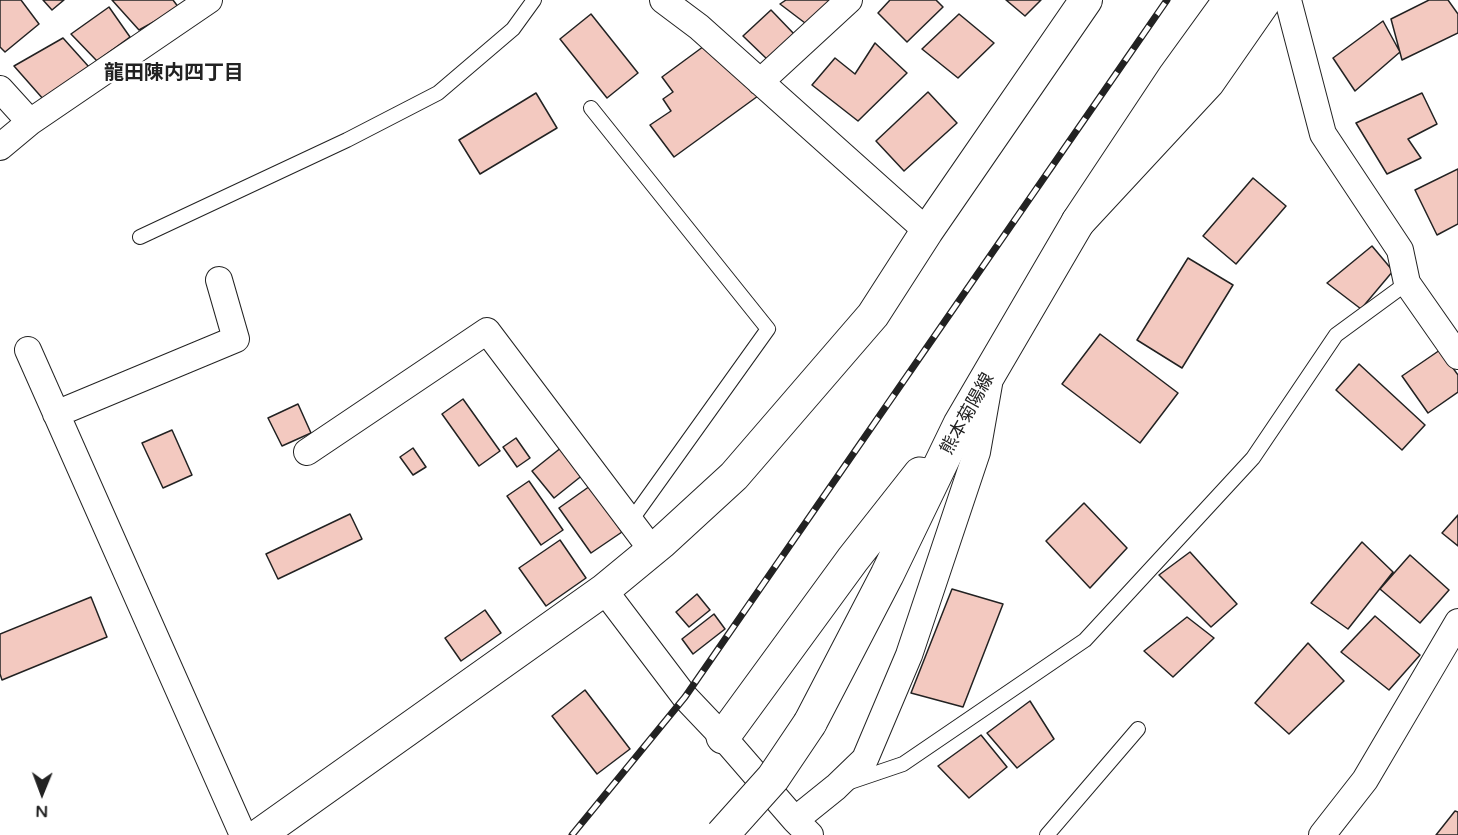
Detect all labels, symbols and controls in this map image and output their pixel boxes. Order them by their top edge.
district label: 龍田陳内四丁目 [104,62,244,86]
street label: 熊本菊陽線 [937,369,999,459]
north arrow [12,763,72,823]
text: N [35,801,48,821]

